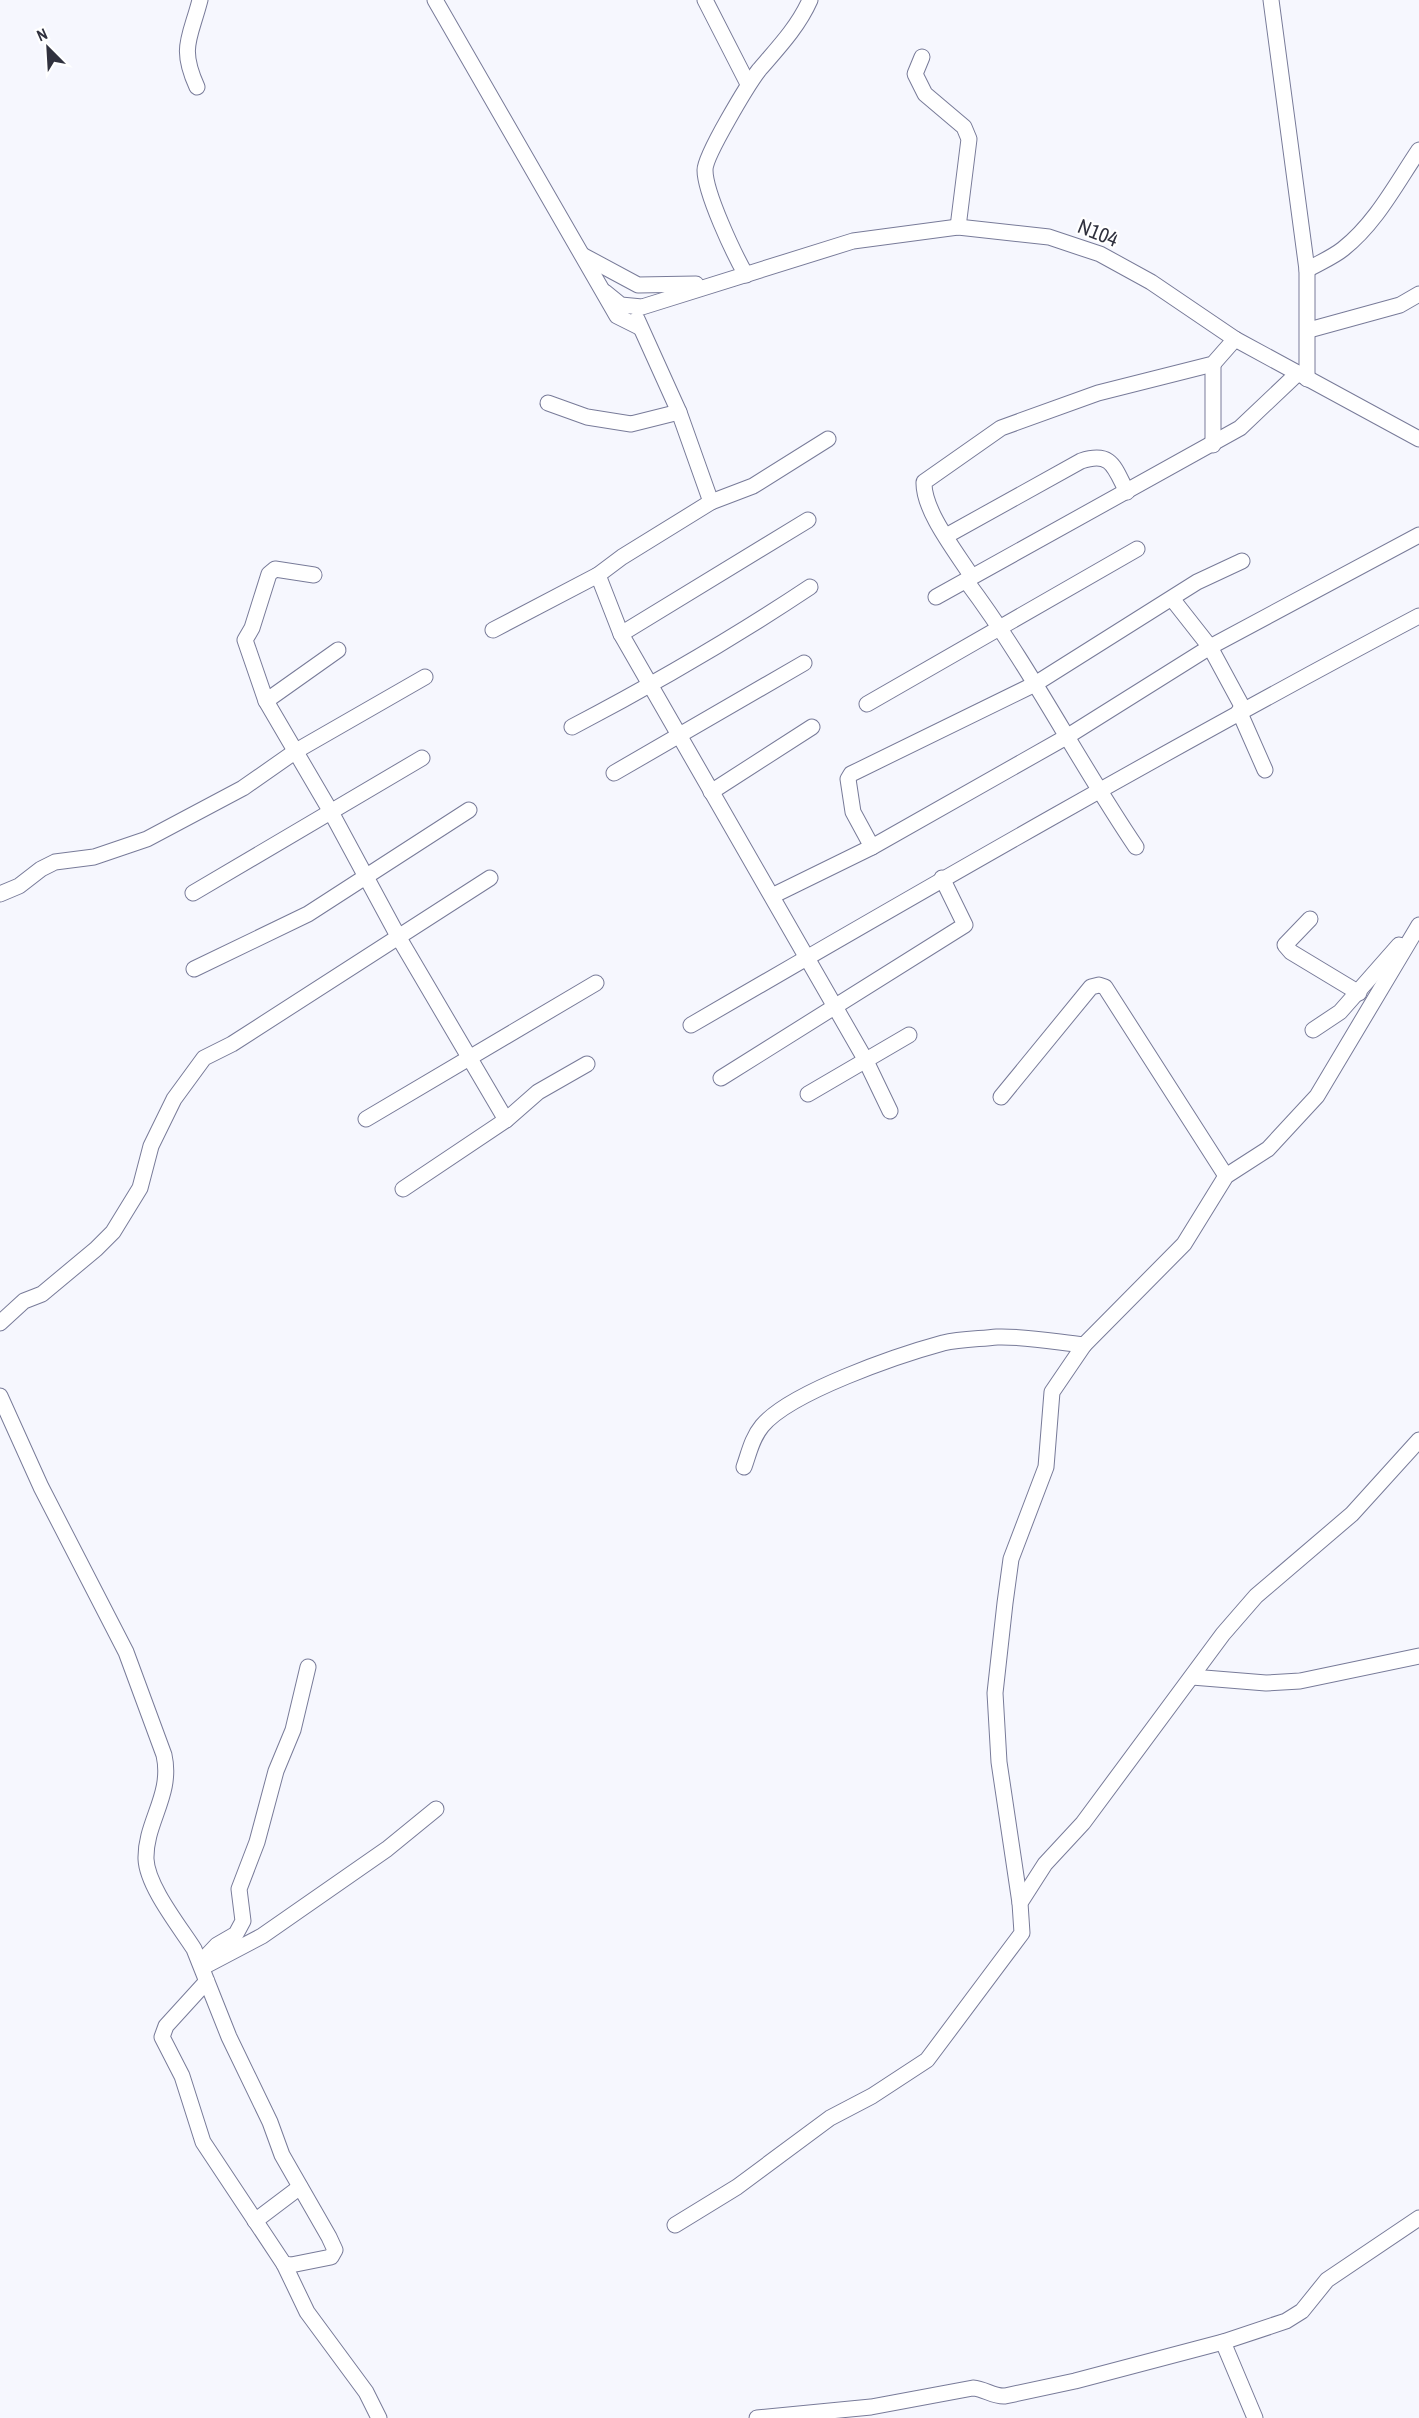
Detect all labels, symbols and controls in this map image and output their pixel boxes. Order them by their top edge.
north arrow [18,18,78,78]
text: N [33,22,51,46]
street label: N104 [1074,211,1123,254]

